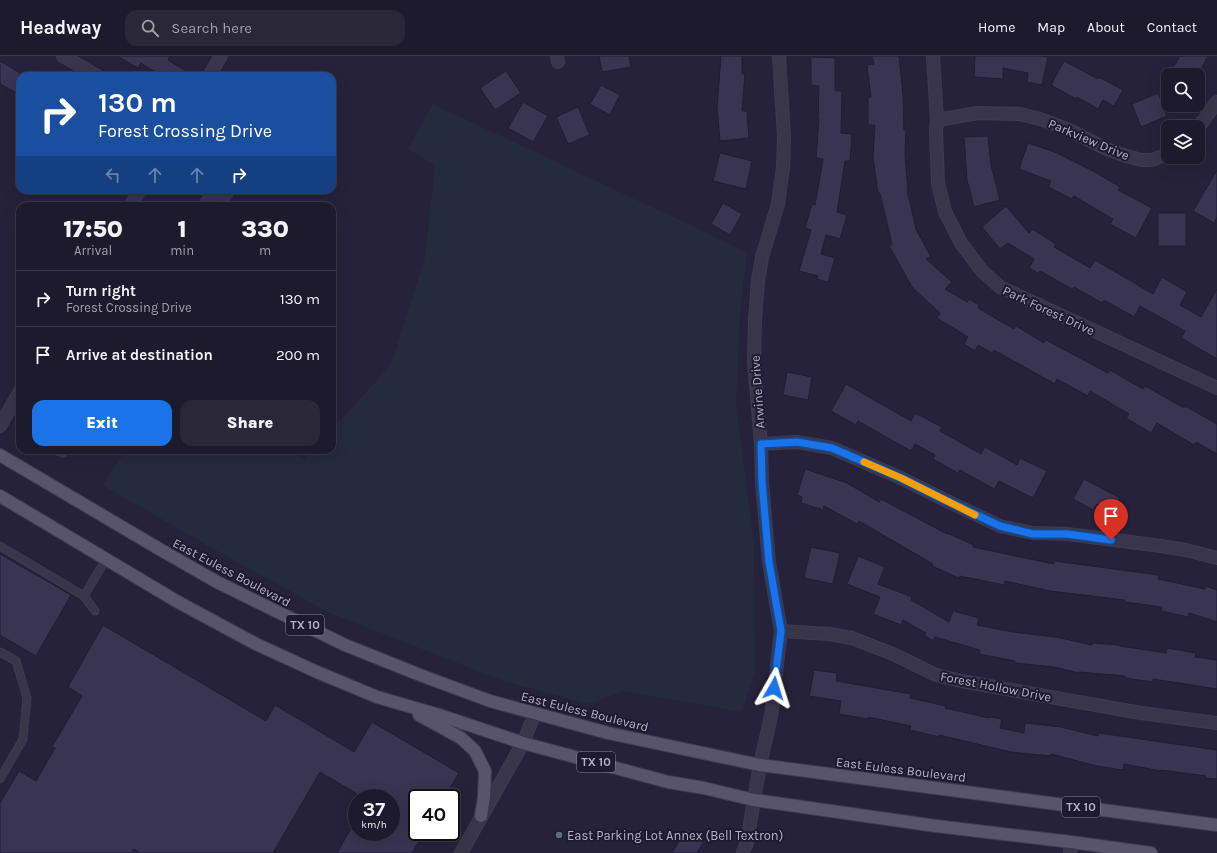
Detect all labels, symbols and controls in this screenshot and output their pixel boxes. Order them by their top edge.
search box [125,10,405,46]
text: Headway [20,17,101,39]
icon: search [139,17,161,39]
text: Search here [171,19,252,37]
text: Home [978,19,1015,36]
text: Map [1037,19,1065,36]
text: About [1087,19,1125,36]
text: Contact [1147,19,1197,36]
map controls [1161,68,1205,164]
button: search [1161,68,1205,112]
text: 130 m [98,86,177,119]
icon: right [32,88,84,140]
street label: Parkview Drive [1046,116,1132,163]
text: Forest Crossing Drive [98,120,272,142]
button: layers [1161,120,1205,164]
icon: left [102,164,124,186]
icon: ahead [144,164,166,186]
icon: ahead [186,164,208,186]
icon: right [228,164,250,186]
text: 17:50 [63,215,123,243]
text: 1 [178,215,187,243]
text: 330 [241,215,289,243]
text: Arrival [74,243,112,258]
text: min [170,243,194,258]
text: m [259,243,271,258]
text: Turn right [66,282,136,300]
street label: Park Forest Drive [1001,283,1097,338]
icon: right [32,288,54,310]
text: 130 m [280,290,320,308]
text: Forest Crossing Drive [66,300,192,315]
icon: arrive [32,344,54,366]
text: Arrive at destination [66,346,213,364]
text: 200 m [276,346,320,364]
street label: Arwine Drive [747,354,768,429]
button: Exit [32,400,172,446]
button: Share [180,400,320,446]
pin [1094,499,1128,540]
icon: arrive [1100,505,1122,527]
street label: East Euless Boulevard [170,535,293,610]
road number: TX 10 [286,615,324,635]
position arrow [753,667,795,709]
street label: Forest Hollow Drive [939,668,1053,705]
street label: East Euless Boulevard [520,688,650,735]
road number: TX 10 [577,752,615,772]
street label: East Euless Boulevard [835,754,967,785]
speed limit sign: 40 [408,789,460,841]
road number: TX 10 [1062,797,1100,817]
text: 37 [363,798,385,821]
text: km/h [361,819,387,831]
place label: East Parking Lot Annex (Bell Textron) [567,828,783,843]
marker: East Parking Lot Annex (Bell Textron) [554,830,564,840]

